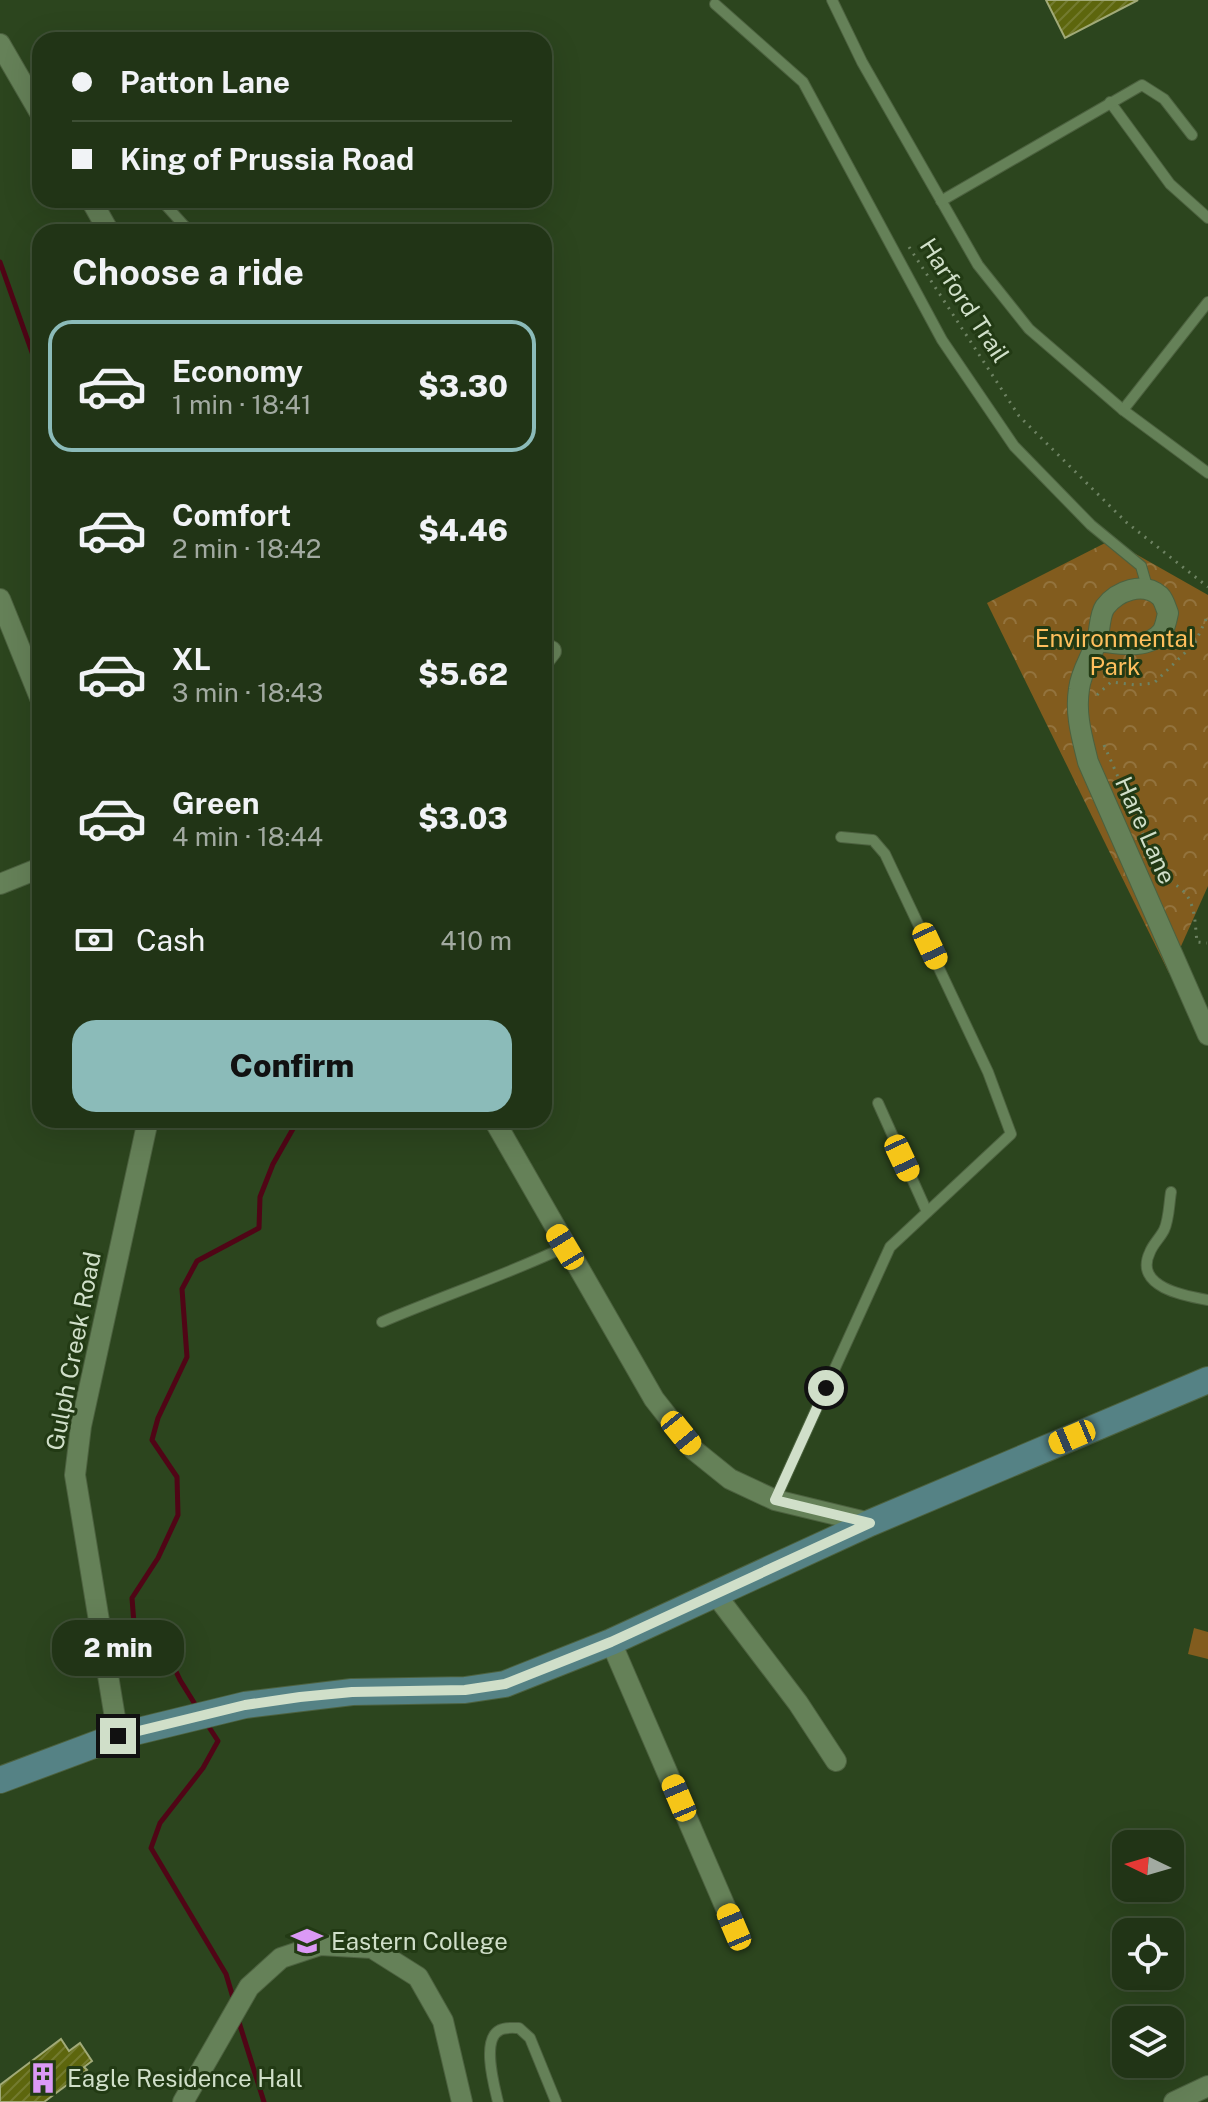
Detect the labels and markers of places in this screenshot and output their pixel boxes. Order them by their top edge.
school or university icon: Eastern College [290,1924,324,1958]
place label: Eastern College [331,1927,508,1955]
building icon: Eagle Residence Hall [26,2061,60,2095]
place label: Eagle Residence Hall [67,2064,303,2092]

